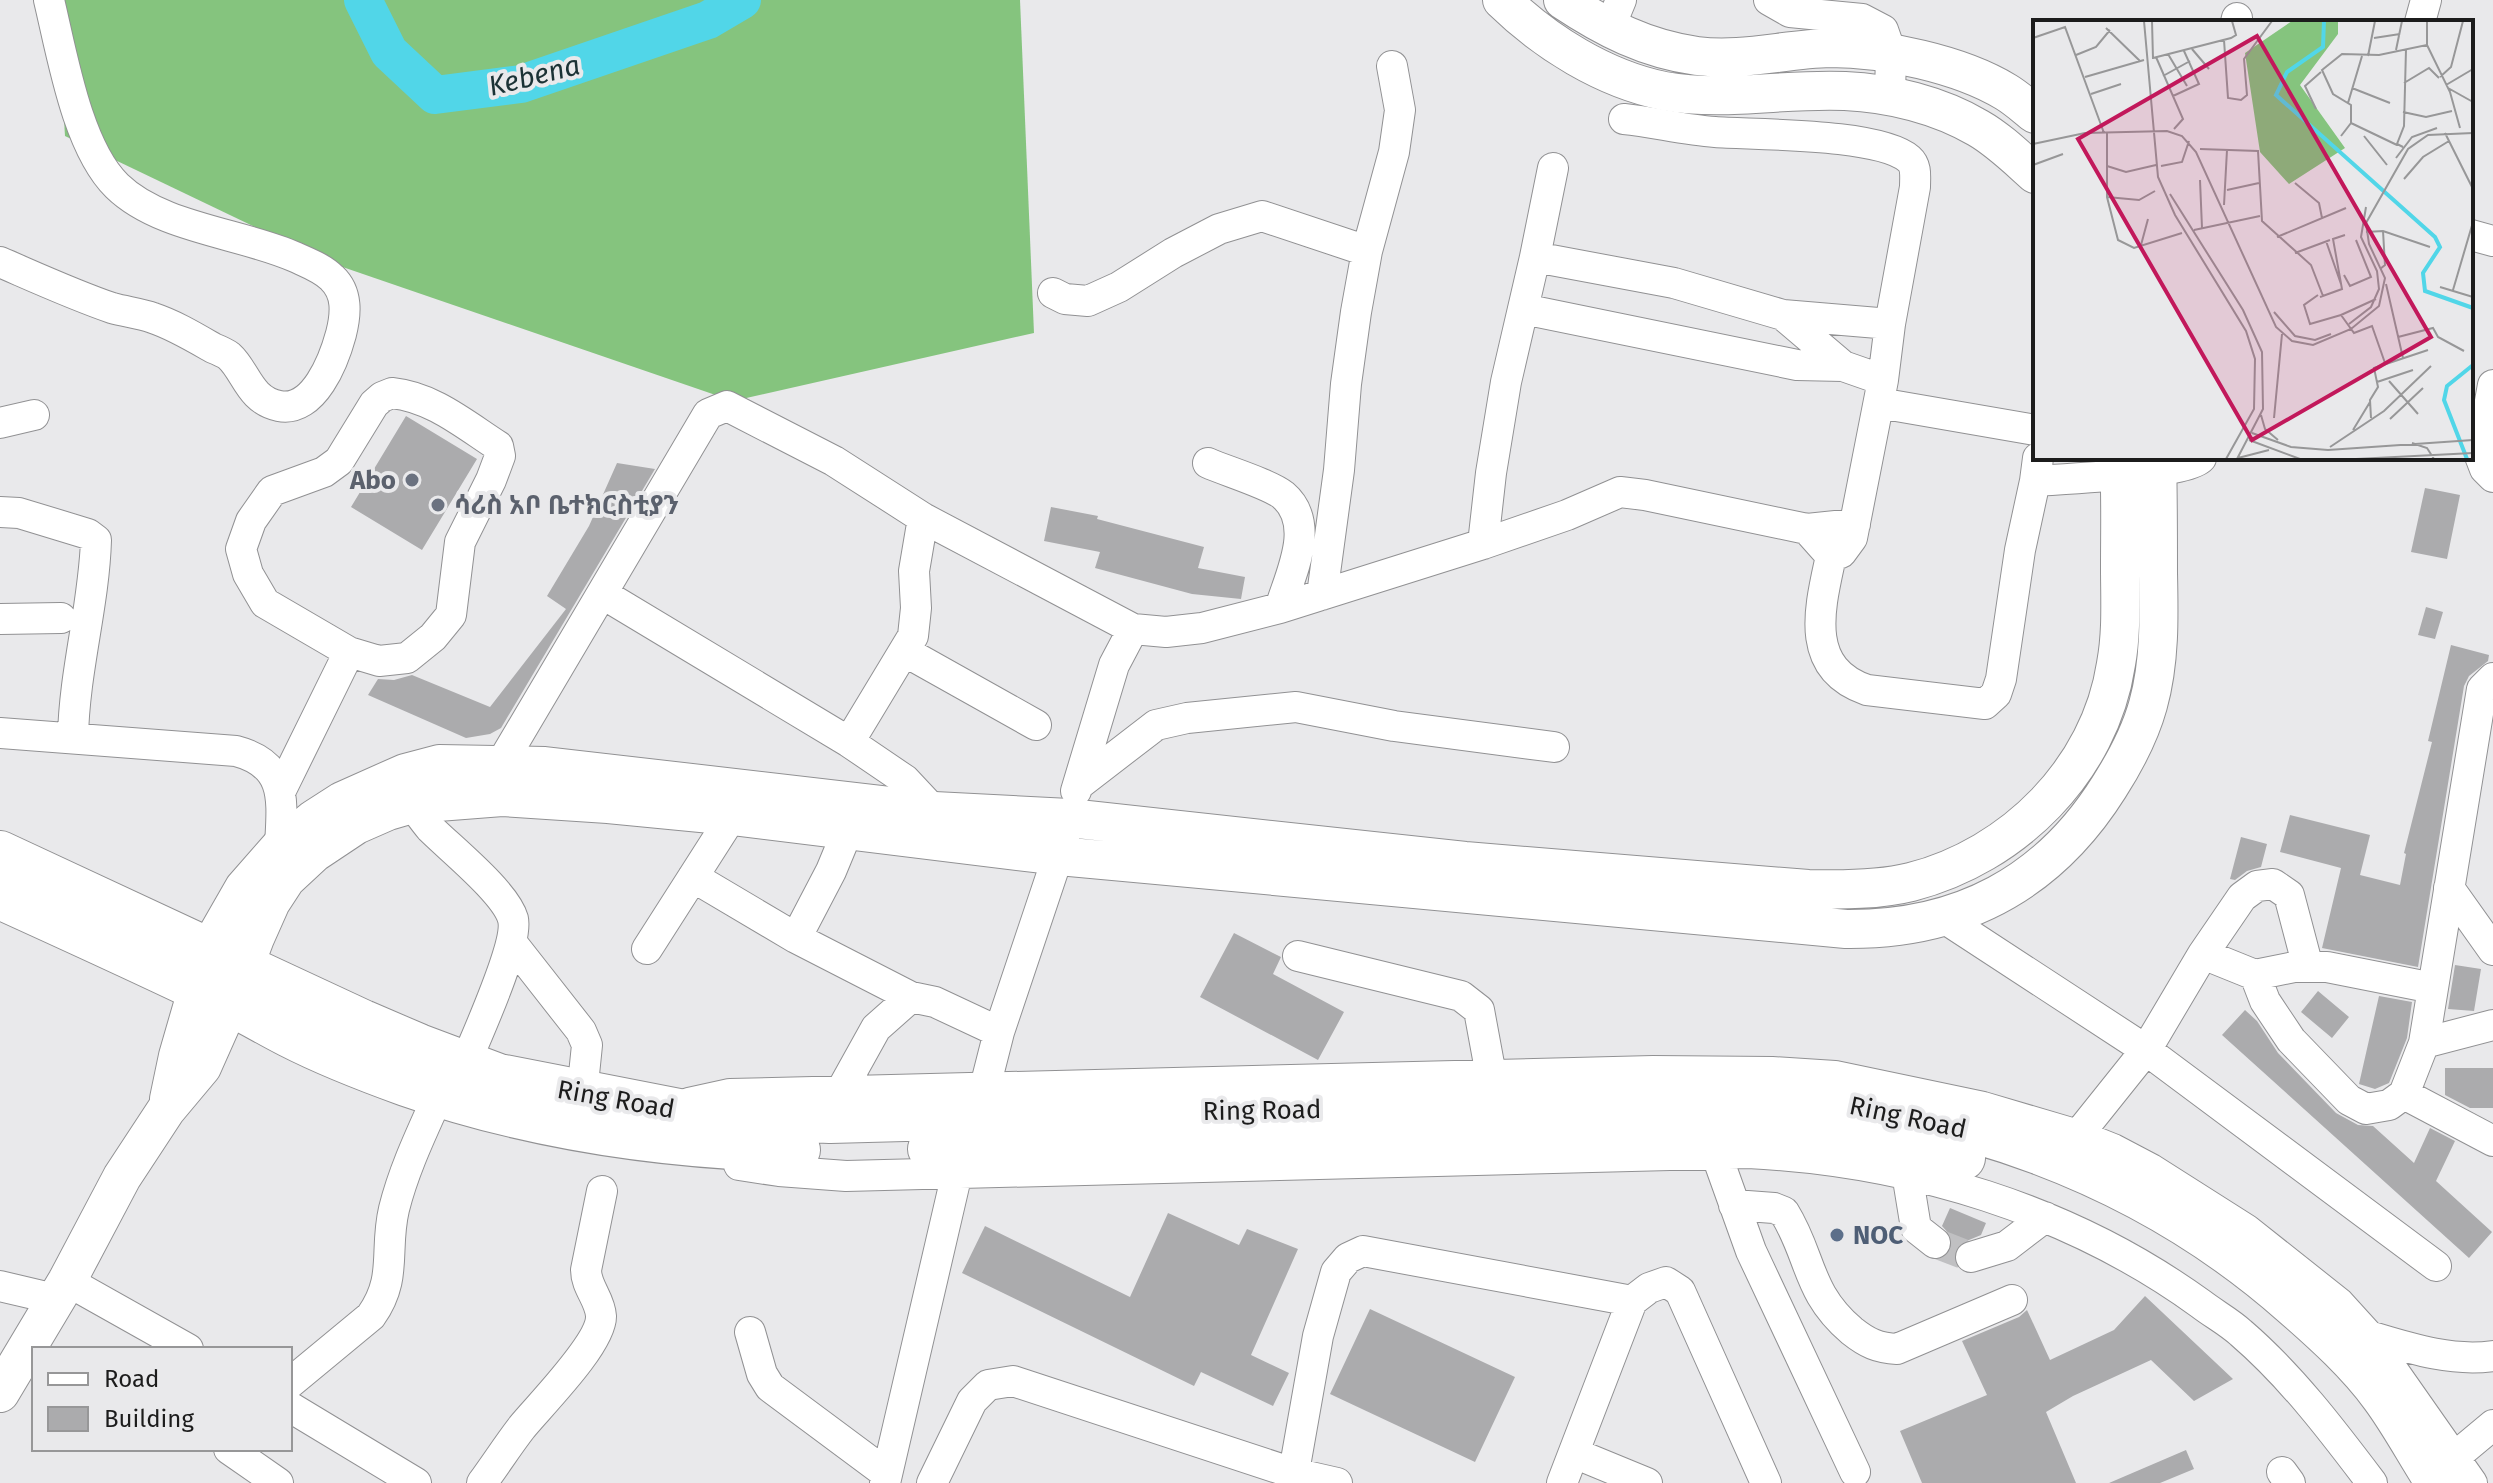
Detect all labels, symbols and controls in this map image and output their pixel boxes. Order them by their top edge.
inset map [2033,20,2473,460]
water label: Kebena [485,48,583,103]
place label: Abo [349,465,396,496]
marker: Abo [403,471,421,489]
place label: ሳሪስ አቦ ቤተክርስቲያን [454,490,679,521]
marker: ሳሪስ አቦ ቤተክርስቲያን [429,496,447,514]
street label: Ring Road [555,1074,677,1125]
street label: Ring Road [1847,1090,1969,1145]
street label: Ring Road [1202,1094,1322,1127]
place label: NOC [1853,1220,1903,1251]
marker: NOC [1828,1226,1846,1244]
legend [32,1347,292,1451]
text: Road [104,1365,159,1393]
text: Building [104,1405,194,1433]

